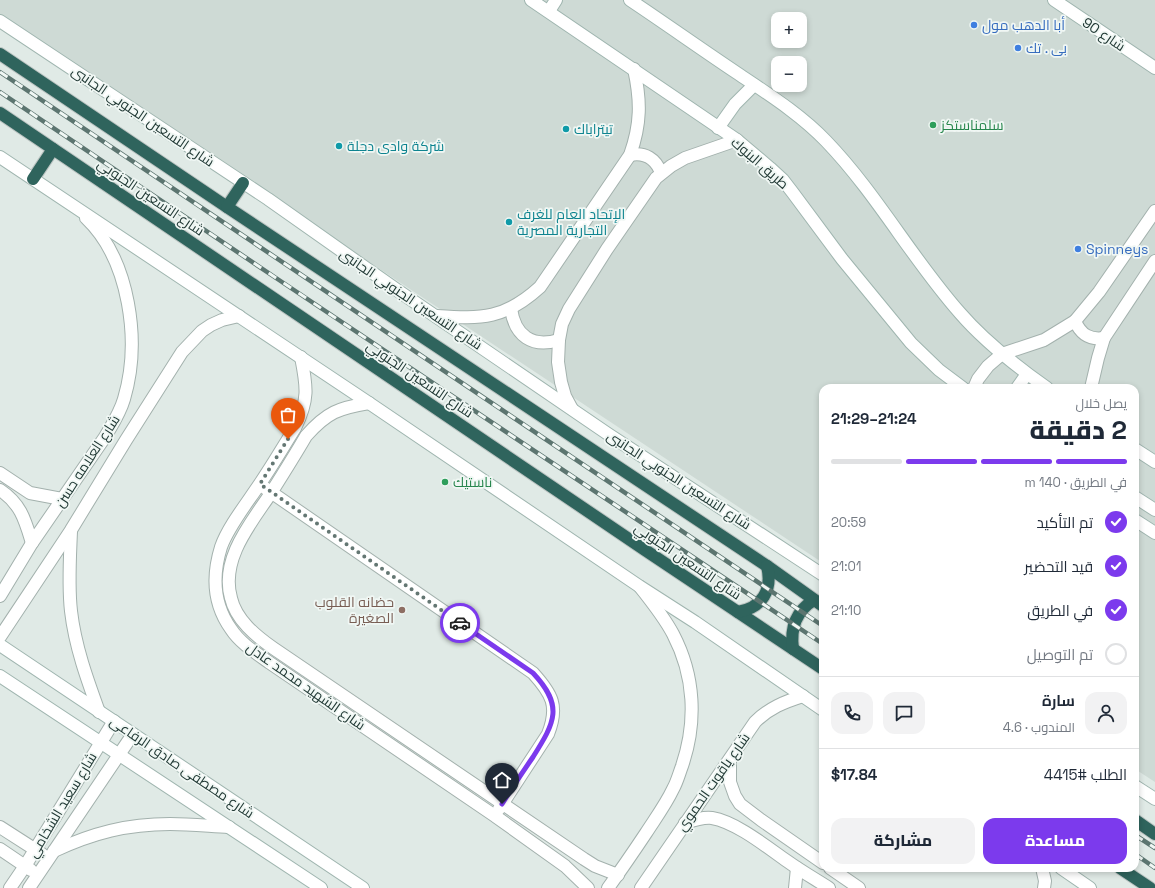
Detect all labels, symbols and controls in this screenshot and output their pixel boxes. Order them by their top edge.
map controls [771,12,807,92]
button: + [771,12,807,48]
street label: شارع 90 [1079,13,1129,55]
place label: أبا الدهب مول [982,16,1065,34]
marker: أبا الدهب مول [969,20,979,30]
place label: بى . تك [1026,39,1067,57]
marker: بى . تك [1013,43,1023,53]
button: − [771,56,807,92]
street label: شارع التسعين الجنوبي الجانبى [67,61,218,173]
place label: سلمناستكز [940,116,1004,134]
place label: تيتراباك [574,120,613,138]
marker: سلمناستكز [928,120,938,130]
marker: تيتراباك [561,124,571,134]
street label: طريق البنوك [727,133,793,193]
place label: شركة وادى دجلة [347,137,444,155]
marker: شركة وادى دجلة [334,141,344,151]
street label: شارع التسعين الجنوبي [92,155,208,242]
place label: الإتحاد العام للغرف التجارية المصرية [517,205,625,239]
marker: الإتحاد العام للغرف التجارية المصرية [504,217,514,227]
place label: Spinneys [1086,240,1148,258]
street label: شارع التسعين الجنوبي الجانبى [335,244,486,356]
marker: Spinneys [1073,244,1083,254]
street label: شارع التسعين الجنوبي [361,337,477,424]
text: يصل خلال [1075,395,1127,412]
pin [271,398,305,439]
icon: bag [277,404,299,426]
text: 21:24–21:29 [831,409,916,428]
street label: شارع العلامه حسن [50,411,124,511]
text: 2 دقيقة [1029,413,1127,447]
street label: شارع التسعين الجنوبي الجانبى [602,427,755,536]
place label: ناستيك [453,473,492,491]
text: في الطريق · 140 m [1024,474,1127,491]
marker: ناستيك [440,477,450,487]
icon: check [1105,511,1127,533]
text: تم التأكيد [1036,513,1093,532]
text: 20:59 [831,514,866,531]
street label: شارع التسعين الجنوبي [629,519,745,606]
icon: check [1105,555,1127,577]
text: قيد التحضير [1024,557,1093,576]
text: 21:01 [831,558,861,575]
place label: حضانه القلوب الصغيرة [315,593,394,627]
icon: check [1105,599,1127,621]
text: في الطريق [1027,601,1093,620]
text: 21:10 [831,602,861,619]
courier [440,603,480,643]
marker: حضانه القلوب الصغيرة [397,605,407,615]
icon: car [449,612,471,634]
street label: شارع الشهيد محمد عادل [243,638,369,734]
text: تم التوصيل [1027,645,1093,664]
text: سارة [1042,691,1075,710]
button: phone [831,692,873,734]
button: chat [883,692,925,734]
button: person [1085,692,1127,734]
street label: شارع مصطفى صادق الرفاعى [106,712,258,822]
text: المندوب · 4.6 [1003,719,1075,736]
street label: شارع ياقوت الحموي [672,729,756,836]
street label: شارع سعيد الشخامي [23,749,103,863]
pin [485,763,519,804]
text: $17.84 [831,765,877,784]
text: الطلب #4415 [1044,765,1127,784]
icon: home [491,769,513,791]
button: مشاركة [831,818,975,864]
button: مساعدة [983,818,1127,864]

